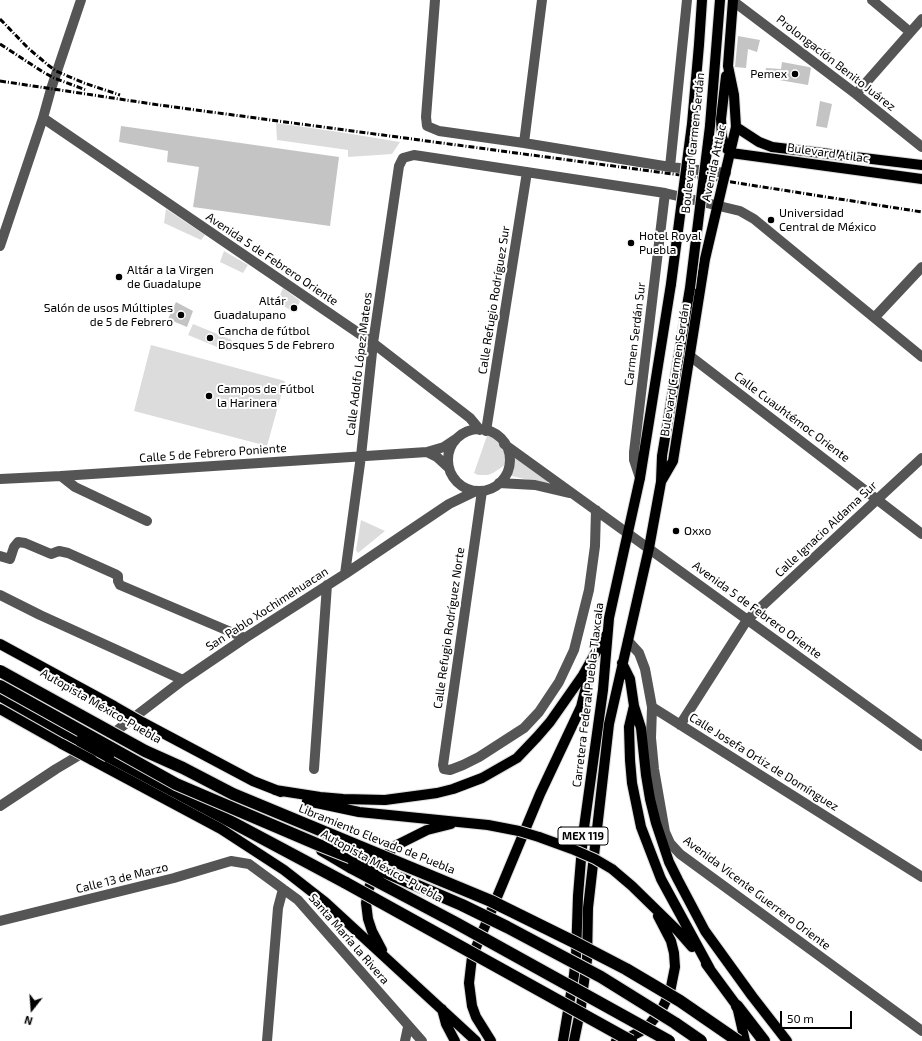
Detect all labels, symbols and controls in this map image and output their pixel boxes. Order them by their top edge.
street label: Prolongación Benito Juárez [774,12,898,114]
place label: Pemex [750,67,787,81]
marker: Pemex [790,69,800,79]
street label: Boulevard Carmen Serdán [678,72,708,214]
street label: Avenida Attlac [699,123,729,203]
street label: Bulevard Atilac [786,140,870,166]
place label: Universidad Central de México [779,206,876,234]
street label: Avenida 5 de Febrero Oriente [203,209,341,309]
marker: Universidad Central de México [766,215,776,225]
street label: Calle Refugio Rodríguez Sur [475,225,513,375]
place label: Hotel Royal Puebla [639,229,702,257]
marker: Hotel Royal Puebla [626,238,636,248]
place label: Altár a la Virgen de Guadalupe [127,263,214,291]
marker: Altár a la Virgen de Guadalupe [114,272,124,282]
street label: Carmen Serdán Sur [622,281,648,387]
street label: Calle Adolfo López Mateos [343,291,375,437]
place label: Altár Guadalupano [214,294,286,322]
place label: Salón de usos Múltiples de 5 de Febrero [44,301,173,329]
street label: Bulevard Carmen Serdán [657,302,693,438]
marker: Altár Guadalupano [289,303,299,313]
marker: Salón de usos Múltiples de 5 de Febrero [176,310,186,320]
place label: Cancha de fútbol Bosques 5 de Febrero [218,324,334,352]
marker: Cancha de fútbol Bosques 5 de Febrero [205,333,215,343]
street label: Calle Cuauhtémoc Oriente [731,369,853,465]
place label: Campos de Fútbol la Harinera [217,382,314,410]
marker: Campos de Fútbol la Harinera [204,391,214,401]
street label: Calle 5 de Febrero Poniente [139,441,287,465]
street label: Calle Ignacio Aldama Sur [772,478,880,580]
place label: Oxxo [684,524,711,538]
marker: Oxxo [671,526,681,536]
street label: Calle Refugio Rodríguez Norte [431,546,467,710]
street label: Avenida 5 de Febrero Oriente [690,558,824,662]
street label: San Pablo Xochimehuacan [203,564,331,654]
street label: Carretera Federal Puebla-Tlaxcala [570,602,606,788]
street label: Autopista México-Puebla [38,665,164,747]
street label: Calle Josefa Ortiz de Domínguez [687,710,841,814]
street label: Libramiento Elevado de Puebla [297,801,457,877]
street label: Autopista México-Puebla [319,826,445,906]
road number: MEX 119 [558,827,608,845]
street label: Avenida Vicente Guerrero Oriente [681,833,833,953]
street label: Calle 13 de Marzo [74,860,170,896]
street label: Santa María la Rivera [306,891,392,987]
north arrow [12,989,52,1029]
scale bar [782,1003,854,1029]
text: 50 m [787,1011,814,1025]
text: N [23,1014,34,1028]

